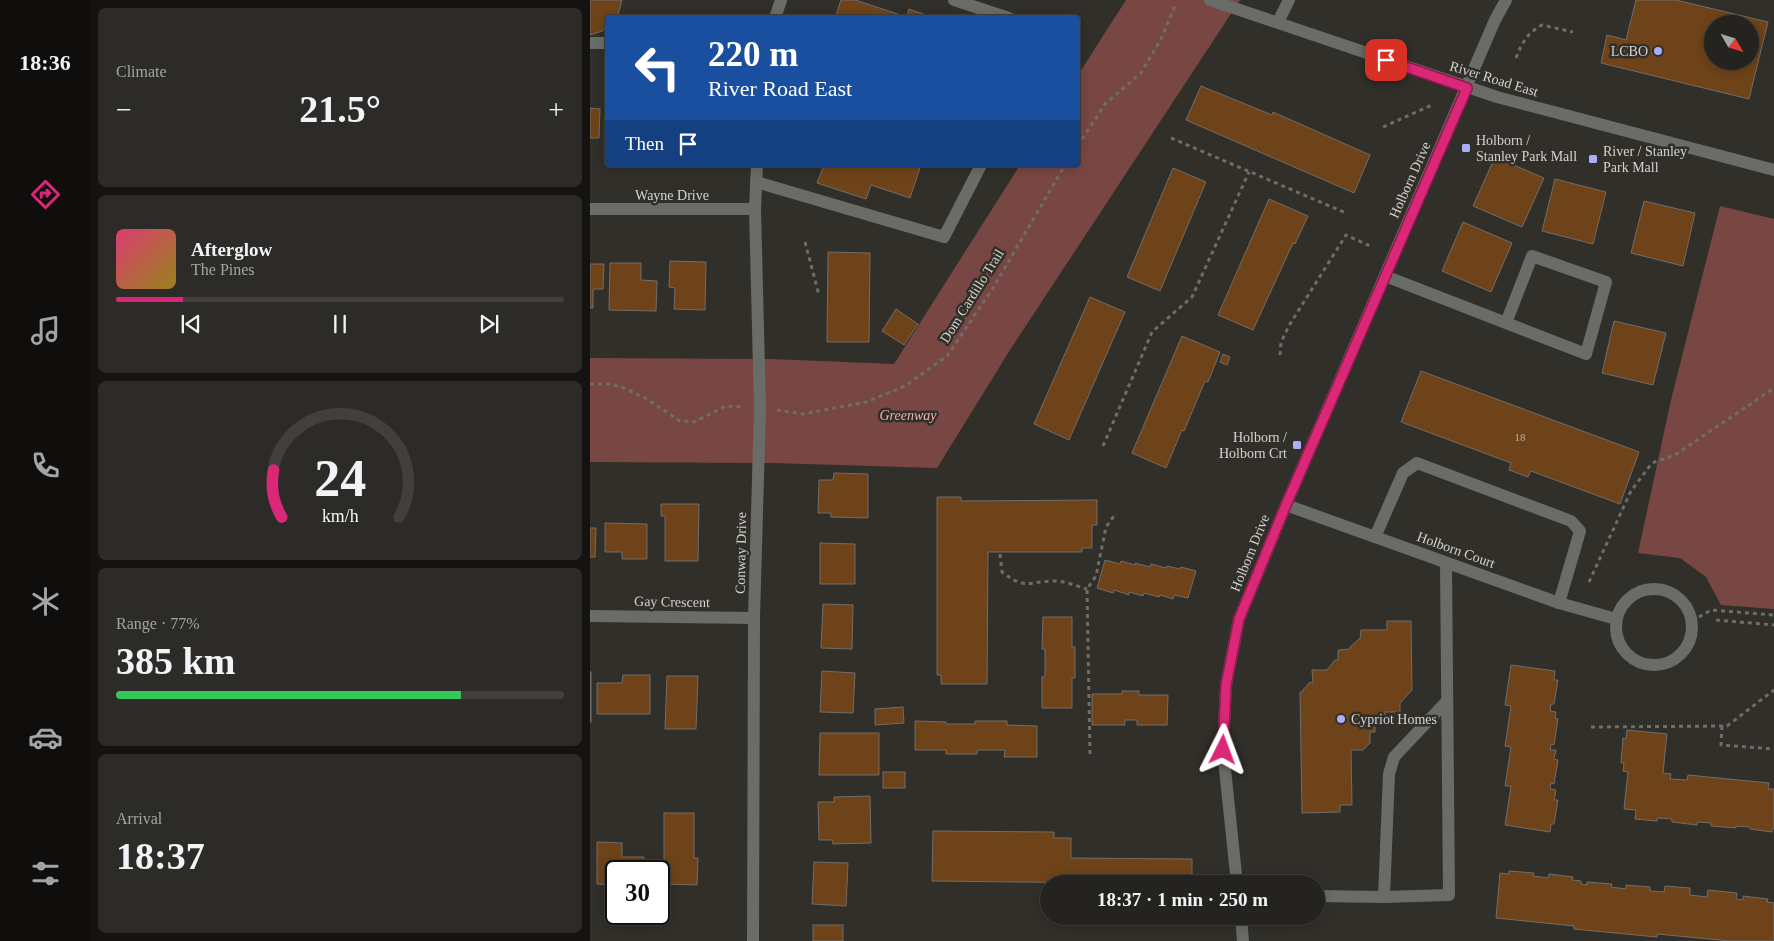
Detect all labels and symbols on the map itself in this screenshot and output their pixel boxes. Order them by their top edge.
north arrow [1704,15,1759,70]
pin [1365,39,1407,81]
place label: LCBO [1611,44,1648,59]
marker: LCBO [1652,45,1664,57]
street label: River Road East [1448,58,1540,100]
place label: Holborn / Stanley Park Mall [1476,133,1577,164]
street label: Holborn Drive [1386,139,1434,221]
marker: Holborn / Stanley Park Mall [1460,142,1472,154]
place label: River / Stanley Park Mall [1603,144,1687,175]
marker: River / Stanley Park Mall [1587,153,1599,165]
street label: Wayne Drive [635,188,709,203]
street label: Dom Cardillo Trail [937,246,1007,345]
park label: Greenway [879,408,937,423]
place label: Holborn / Holborn Crt [1219,430,1287,461]
house number: 18 [1515,431,1526,443]
marker: Holborn / Holborn Crt [1291,439,1303,451]
street label: Conway Drive [733,512,749,594]
street label: Holborn Drive [1228,512,1272,594]
street label: Holborn Court [1415,529,1497,571]
street label: Gay Crescent [634,594,710,610]
place label: Cypriot Homes [1351,712,1437,727]
marker: Cypriot Homes [1335,713,1347,725]
position arrow [1196,723,1248,775]
speed limit sign: 30 [605,860,670,925]

